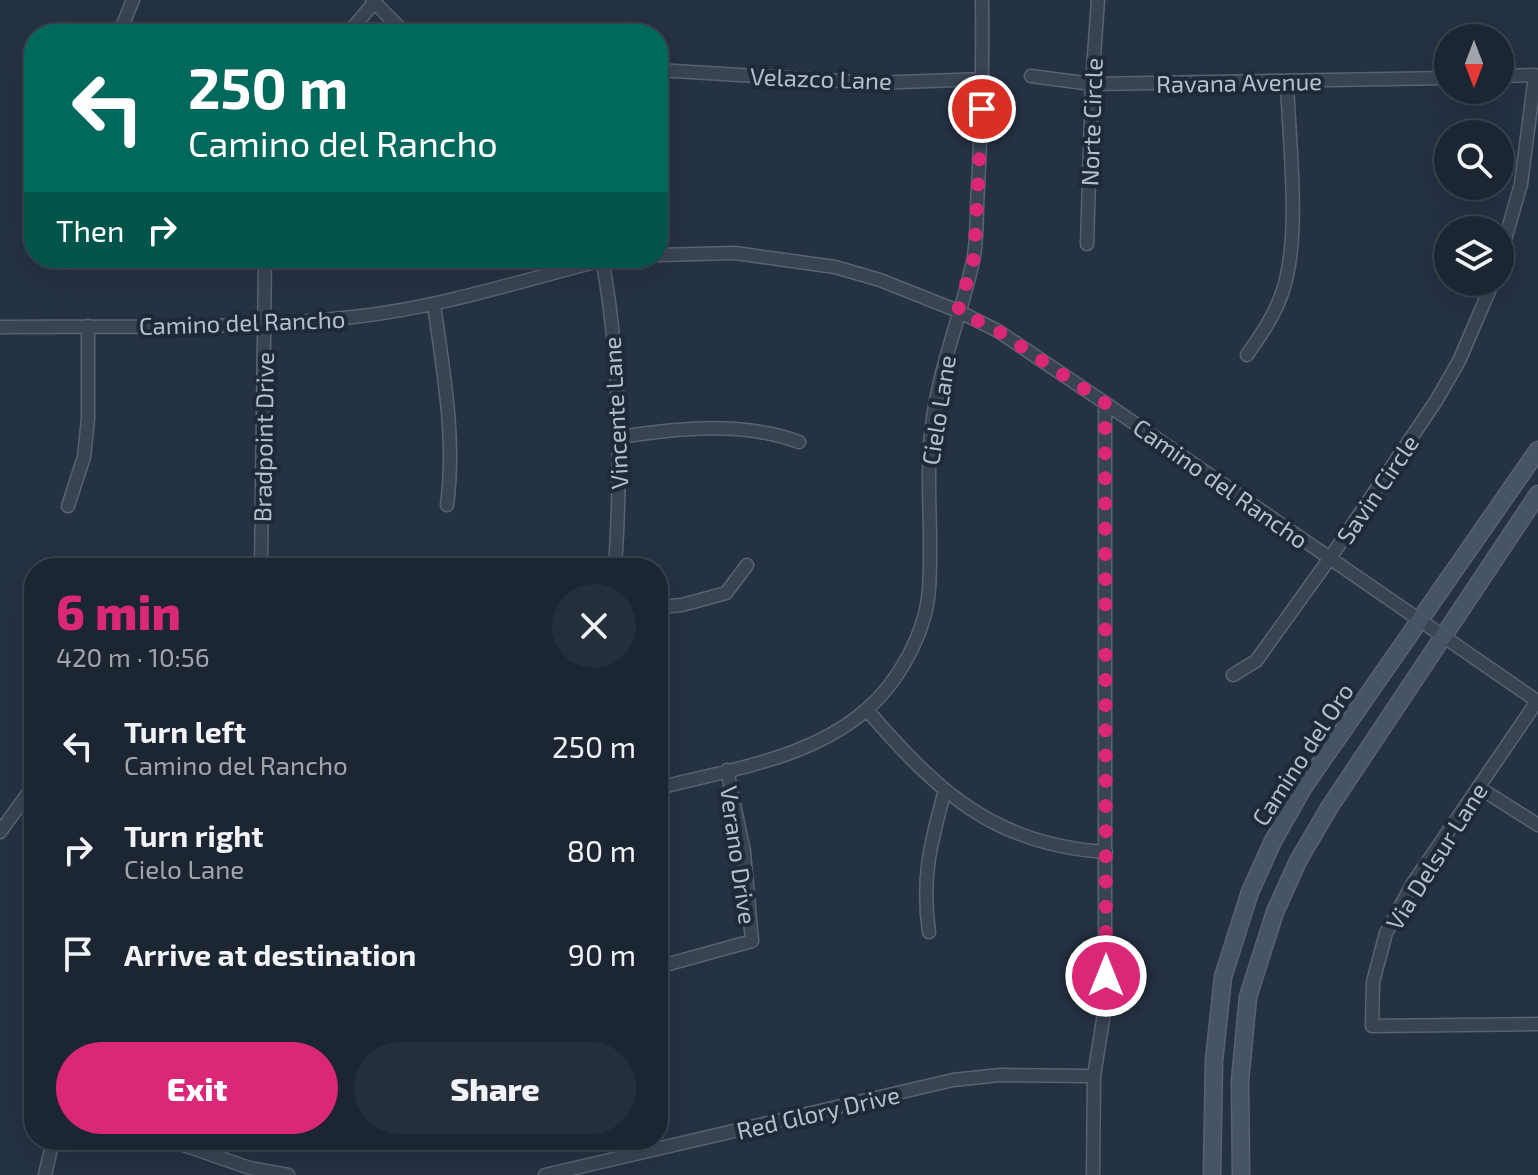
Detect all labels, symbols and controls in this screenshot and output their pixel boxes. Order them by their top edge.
north arrow [1434,24,1514,104]
map controls [1434,24,1514,296]
text: 250 m [188,53,348,120]
icon: left [56,56,160,160]
street label: Norte Circle [1074,57,1108,187]
street label: Velazco Lane [750,61,892,95]
street label: Ravana Avenue [1156,66,1322,98]
pin [948,75,1016,143]
icon: arrive [960,87,1004,131]
button: search [1434,120,1514,200]
text: Camino del Rancho [188,121,498,164]
icon: right [140,208,184,252]
text: Then [56,212,124,248]
button: layers [1434,216,1514,296]
street label: Camino del Rancho [138,304,346,340]
street label: Vincente Lane [597,336,633,490]
street label: Bradpoint Drive [247,352,279,522]
street label: Cielo Lane [915,353,961,467]
street label: Camino del Rancho [1128,412,1314,554]
street label: Savin Circle [1330,429,1424,549]
text: 6 min [56,582,181,640]
button: close [552,584,636,668]
text: 420 m · 10:56 [56,641,210,672]
street label: Camino del Oro [1245,677,1359,831]
text: Turn left [124,713,246,749]
icon: left [56,724,100,768]
text: 250 m [552,728,636,764]
text: Camino del Rancho [124,749,348,780]
street label: Via Delsur Lane [1379,777,1493,935]
street label: Verano Drive [715,784,763,926]
text: Turn right [124,817,264,853]
icon: right [56,828,100,872]
text: 80 m [567,832,636,868]
text: Cielo Lane [124,853,244,884]
icon: arrive [56,932,100,976]
position arrow [1064,934,1148,1018]
text: Arrive at destination [124,936,416,972]
text: 90 m [568,936,636,972]
button: Exit [56,1042,338,1134]
button: Share [354,1042,636,1134]
street label: Red Glory Drive [734,1079,902,1145]

